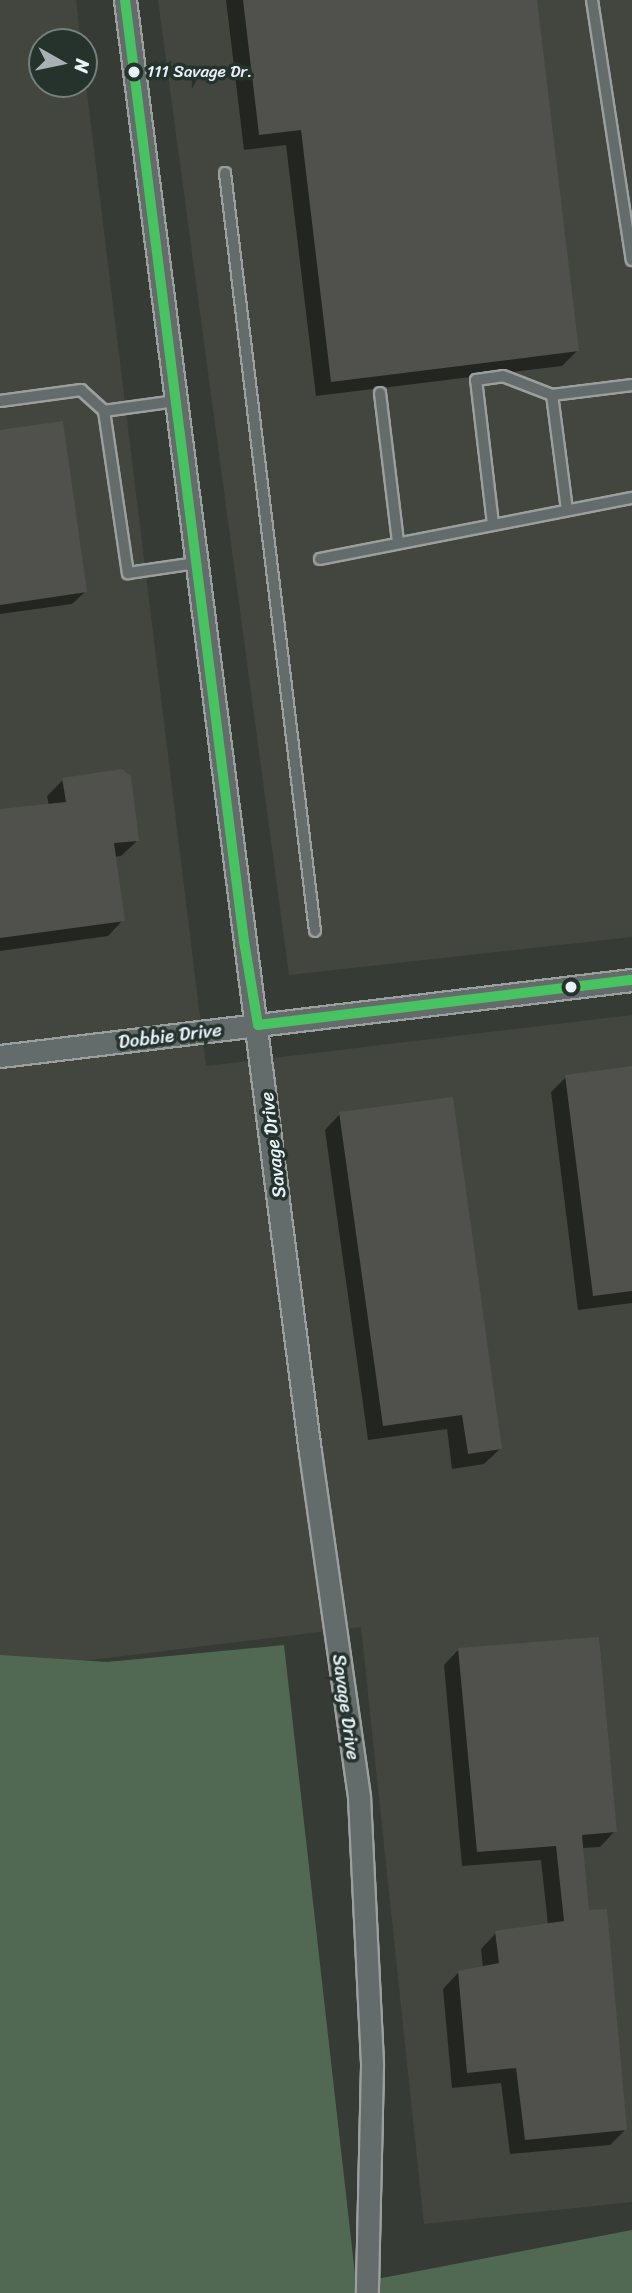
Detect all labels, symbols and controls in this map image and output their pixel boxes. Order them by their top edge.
north arrow [28,28,98,98]
text: N [65,57,100,75]
place label: 111 Savage Dr. [147,62,251,82]
marker: 111 Savage Dr. [127,65,141,79]
unlabelled marker [564,980,578,994]
street label: Dobbie Drive [117,1018,223,1054]
street label: Savage Drive [255,1091,291,1199]
street label: Savage Drive [327,1653,365,1761]

